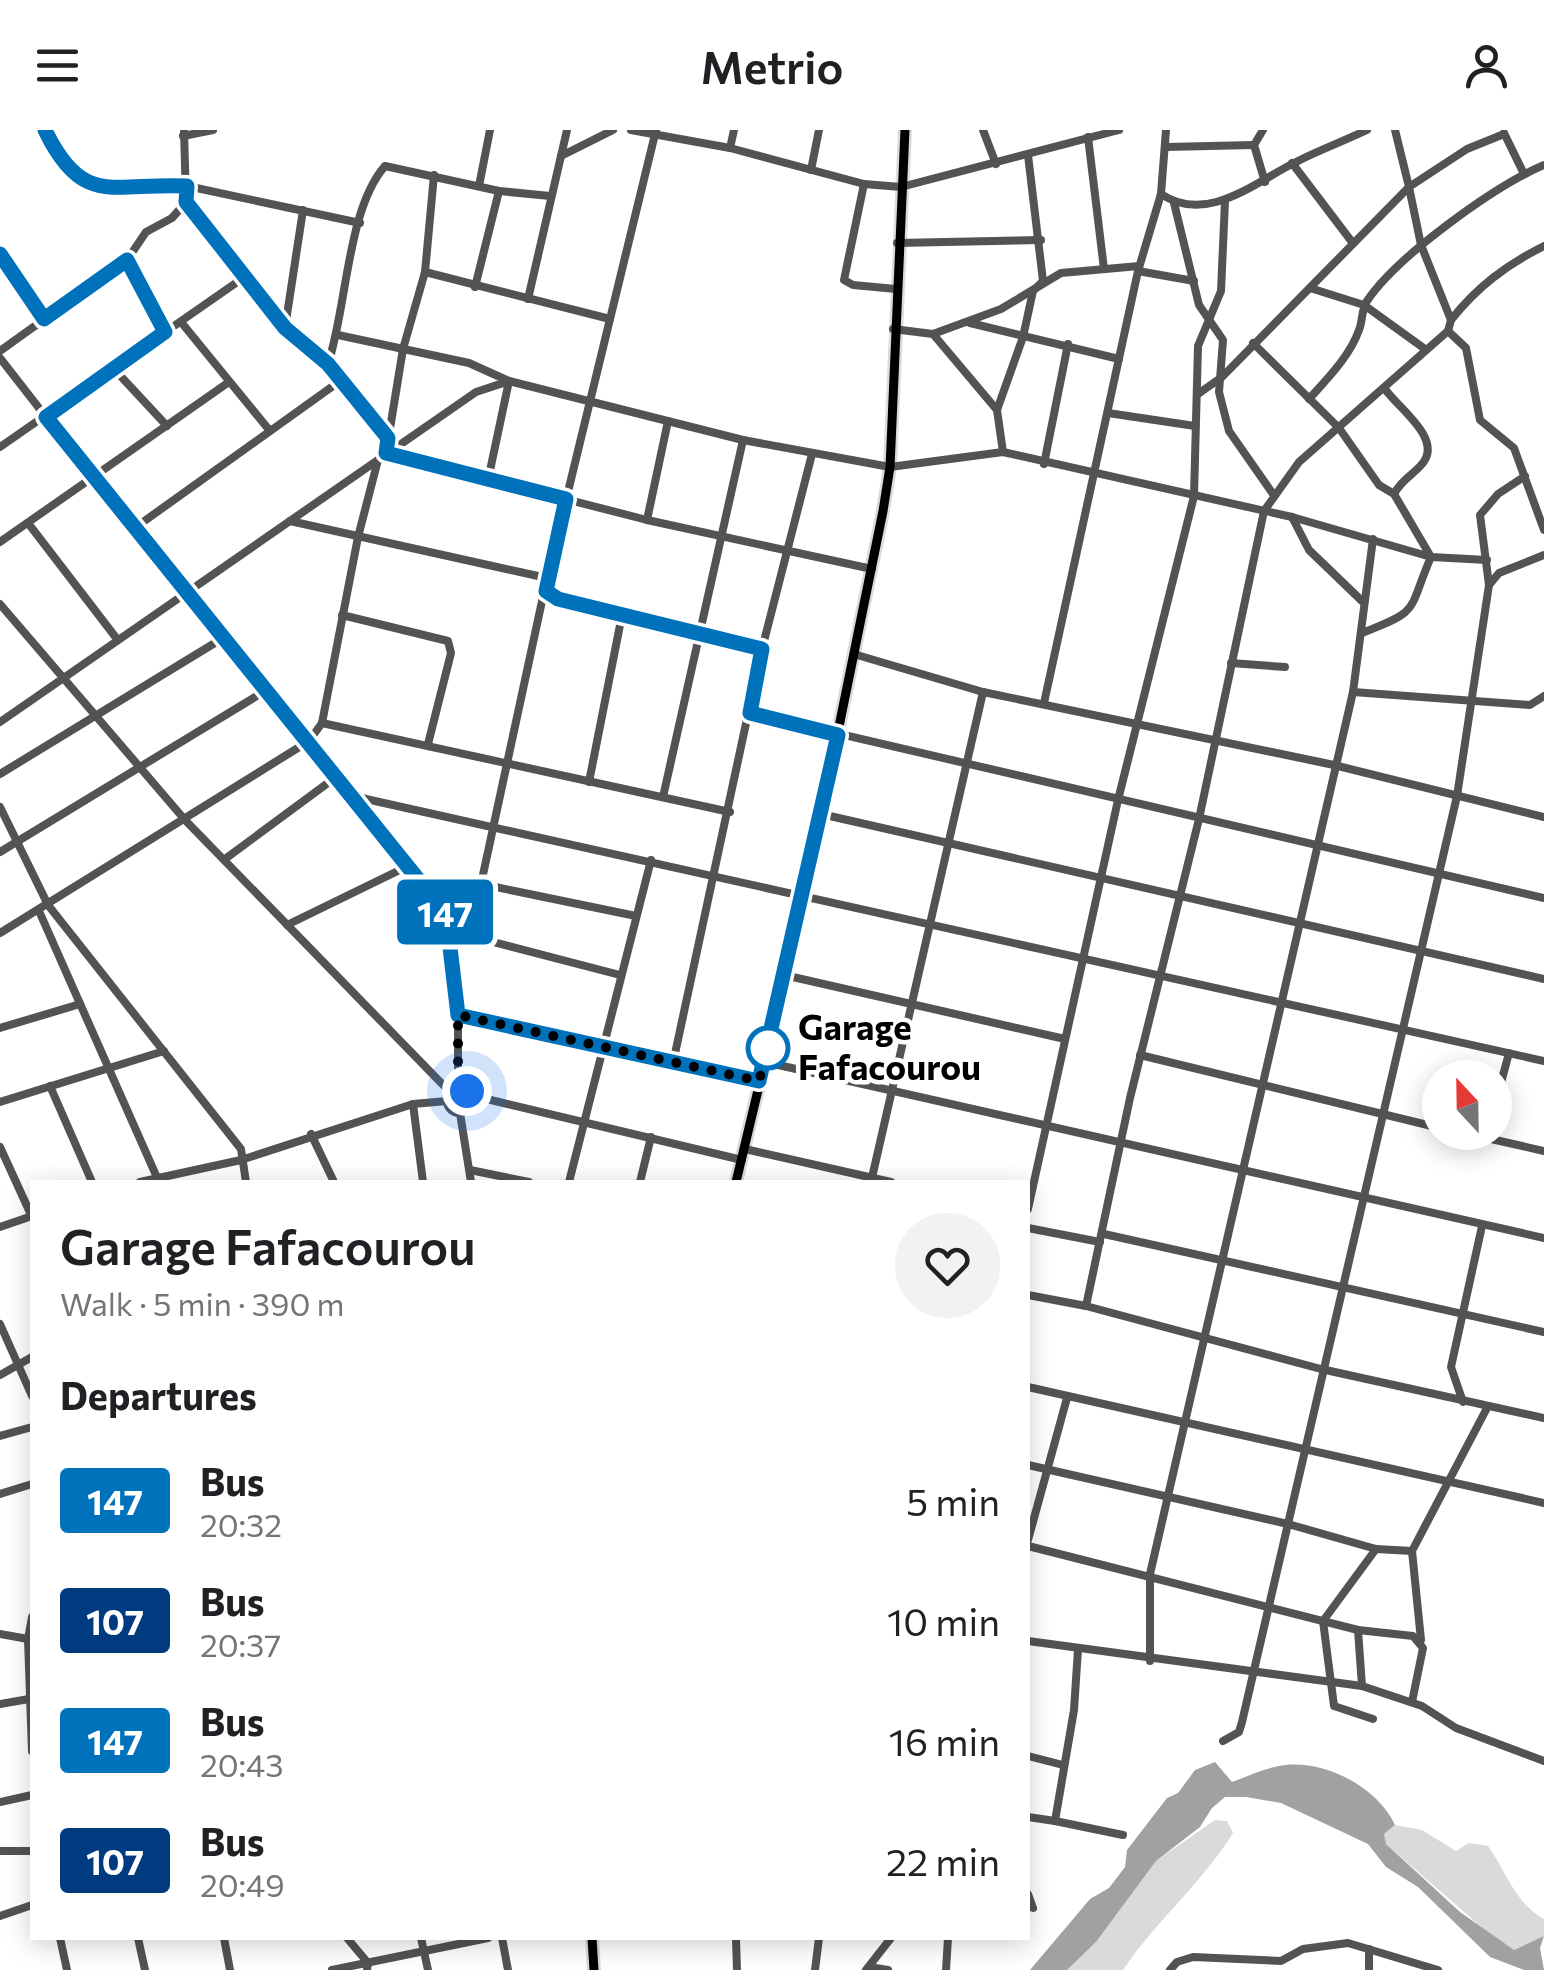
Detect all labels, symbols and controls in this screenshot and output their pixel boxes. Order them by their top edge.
icon: menu [30,38,85,93]
text: Metrio [701,38,843,93]
icon: person [1459,38,1514,93]
line badge: 147 [388,880,502,944]
text: 147 [417,891,473,934]
place label: Garage Fafacourou [798,1004,981,1087]
marker: Garage Fafacourou [747,1027,789,1069]
north arrow [1422,1060,1512,1150]
map controls [1422,1060,1512,1150]
your location [442,1066,492,1116]
button: heart [895,1213,1000,1318]
text: Garage Fafacourou [60,1216,475,1275]
text: Walk · 5 min · 390 m [60,1283,344,1323]
text: Departures [60,1371,257,1418]
text: Bus [200,1457,265,1504]
text: 5 min [906,1477,1000,1524]
text: 147 [87,1479,143,1522]
text: 20:32 [200,1504,282,1544]
text: Bus [200,1577,265,1624]
text: 10 min [887,1597,1000,1644]
text: 107 [86,1599,144,1642]
text: 20:37 [200,1624,281,1664]
text: Bus [200,1697,265,1744]
text: 16 min [889,1717,1000,1764]
text: 147 [87,1719,143,1762]
text: 20:43 [200,1744,284,1784]
text: Bus [200,1817,265,1864]
text: 22 min [886,1837,1000,1884]
text: 107 [86,1839,144,1882]
text: 20:49 [200,1864,285,1904]

